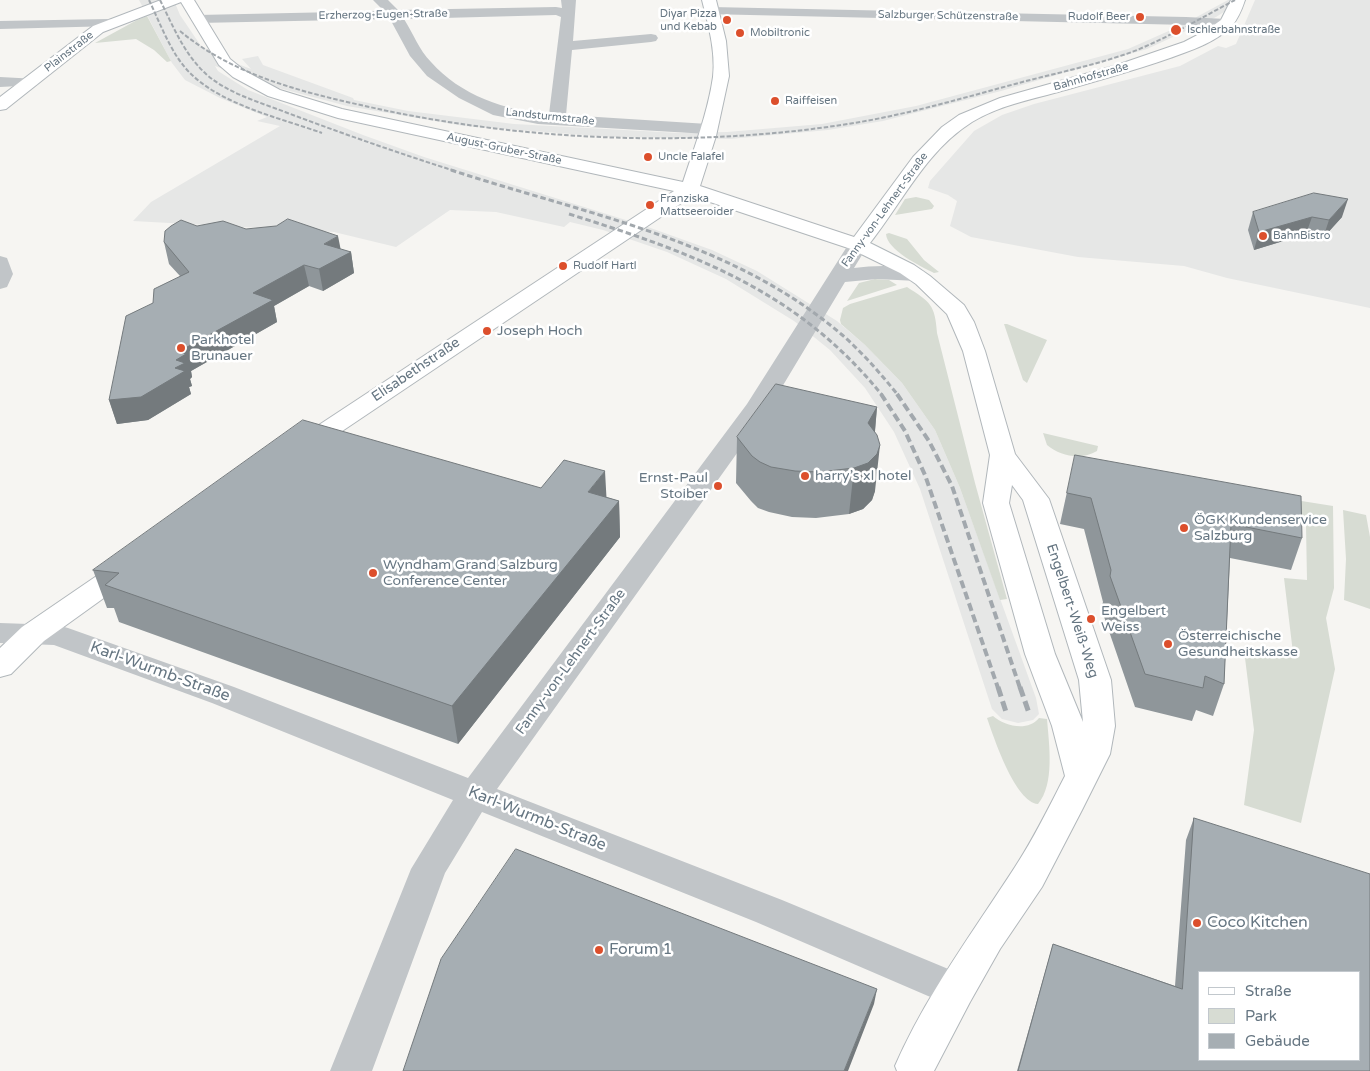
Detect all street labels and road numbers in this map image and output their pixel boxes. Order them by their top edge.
street label: Erzherzog-Eugen-Straße [318,7,448,23]
street label: Salzburger Schützenstraße [878,8,1018,24]
street label: Plainstraße [42,29,96,75]
street label: Bahnhofstraße [1052,60,1130,94]
street label: Landsturmstraße [505,106,595,128]
street label: August-Gruber-Straße [445,130,563,168]
street label: Fanny-von-Lehnert-Straße [839,150,931,270]
street label: Elisabethstraße [369,334,463,406]
street label: Engelbert-Weiß-Weg [1042,542,1102,680]
street label: Fanny-von-Lehnert-Straße [513,586,629,738]
street label: Karl-Wurmb-Straße [87,638,233,706]
street label: Karl-Wurmb-Straße [465,783,609,855]

